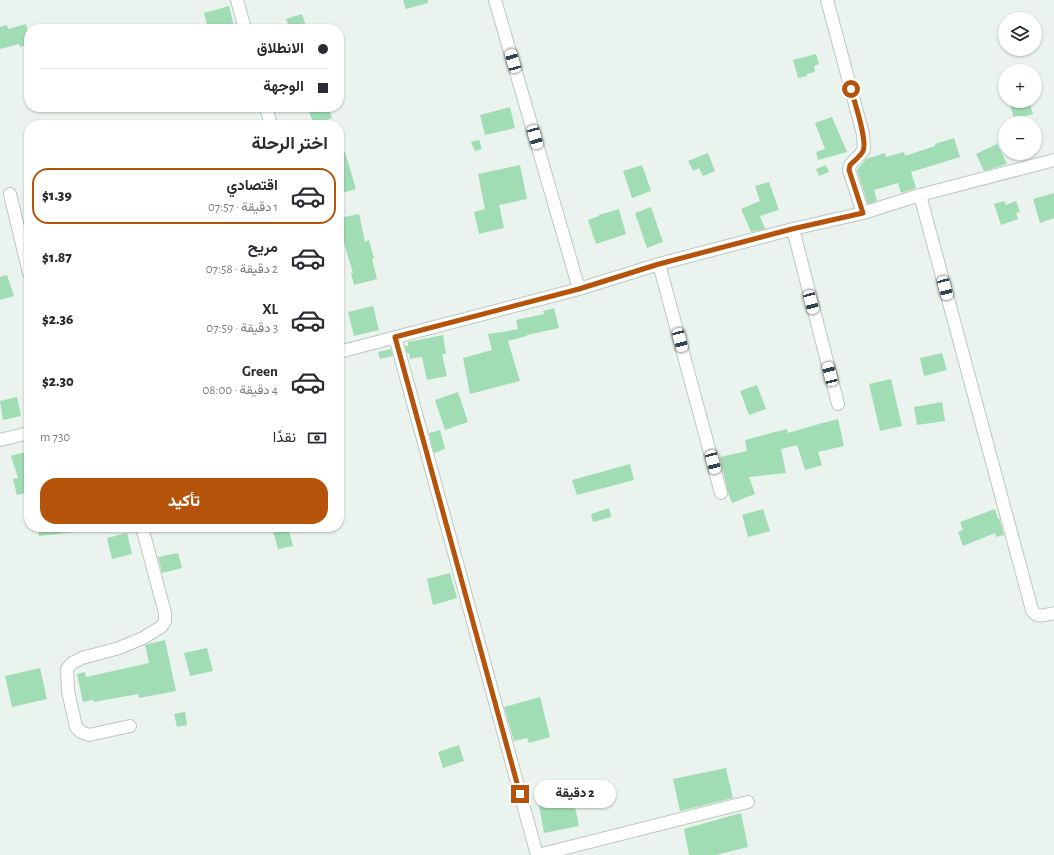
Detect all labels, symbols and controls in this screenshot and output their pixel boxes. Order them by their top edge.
map controls [998,12,1042,160]
button: layers [998,12,1042,56]
text: الانطلاق [257,41,304,56]
car [504,48,522,74]
button: + [998,64,1042,108]
text: الوجهة [263,79,304,94]
route start [842,80,860,98]
button: − [998,116,1042,160]
car [526,124,544,150]
text: اختر الرحلة [251,135,328,153]
text: اقتصادي [226,178,278,193]
icon: car [290,178,326,214]
text: $1.39 [42,188,72,203]
text: 1 دقيقة · 07:57 [208,201,278,214]
text: مريح [248,240,278,255]
icon: car [290,240,326,276]
text: $1.87 [42,250,72,265]
text: 2 دقيقة · 07:58 [206,263,278,276]
car [936,275,954,301]
car [802,289,820,315]
text: XL [262,302,278,317]
icon: car [290,302,326,338]
text: $2.36 [42,312,73,327]
text: 3 دقيقة · 07:59 [206,322,278,335]
car [671,327,689,353]
car [821,361,839,387]
text: Green [242,364,278,379]
icon: car [290,364,326,400]
text: $2.30 [42,374,74,389]
text: 4 دقيقة · 08:00 [203,384,278,397]
icon: cash [306,427,328,449]
text: نقدًا [273,430,296,445]
text: 730 m [40,431,70,444]
car [704,449,722,475]
button: تأكيد [40,478,328,524]
callout: 2 دقيقة [534,780,616,808]
route end [511,785,529,803]
text: 2 دقيقة [556,787,594,800]

